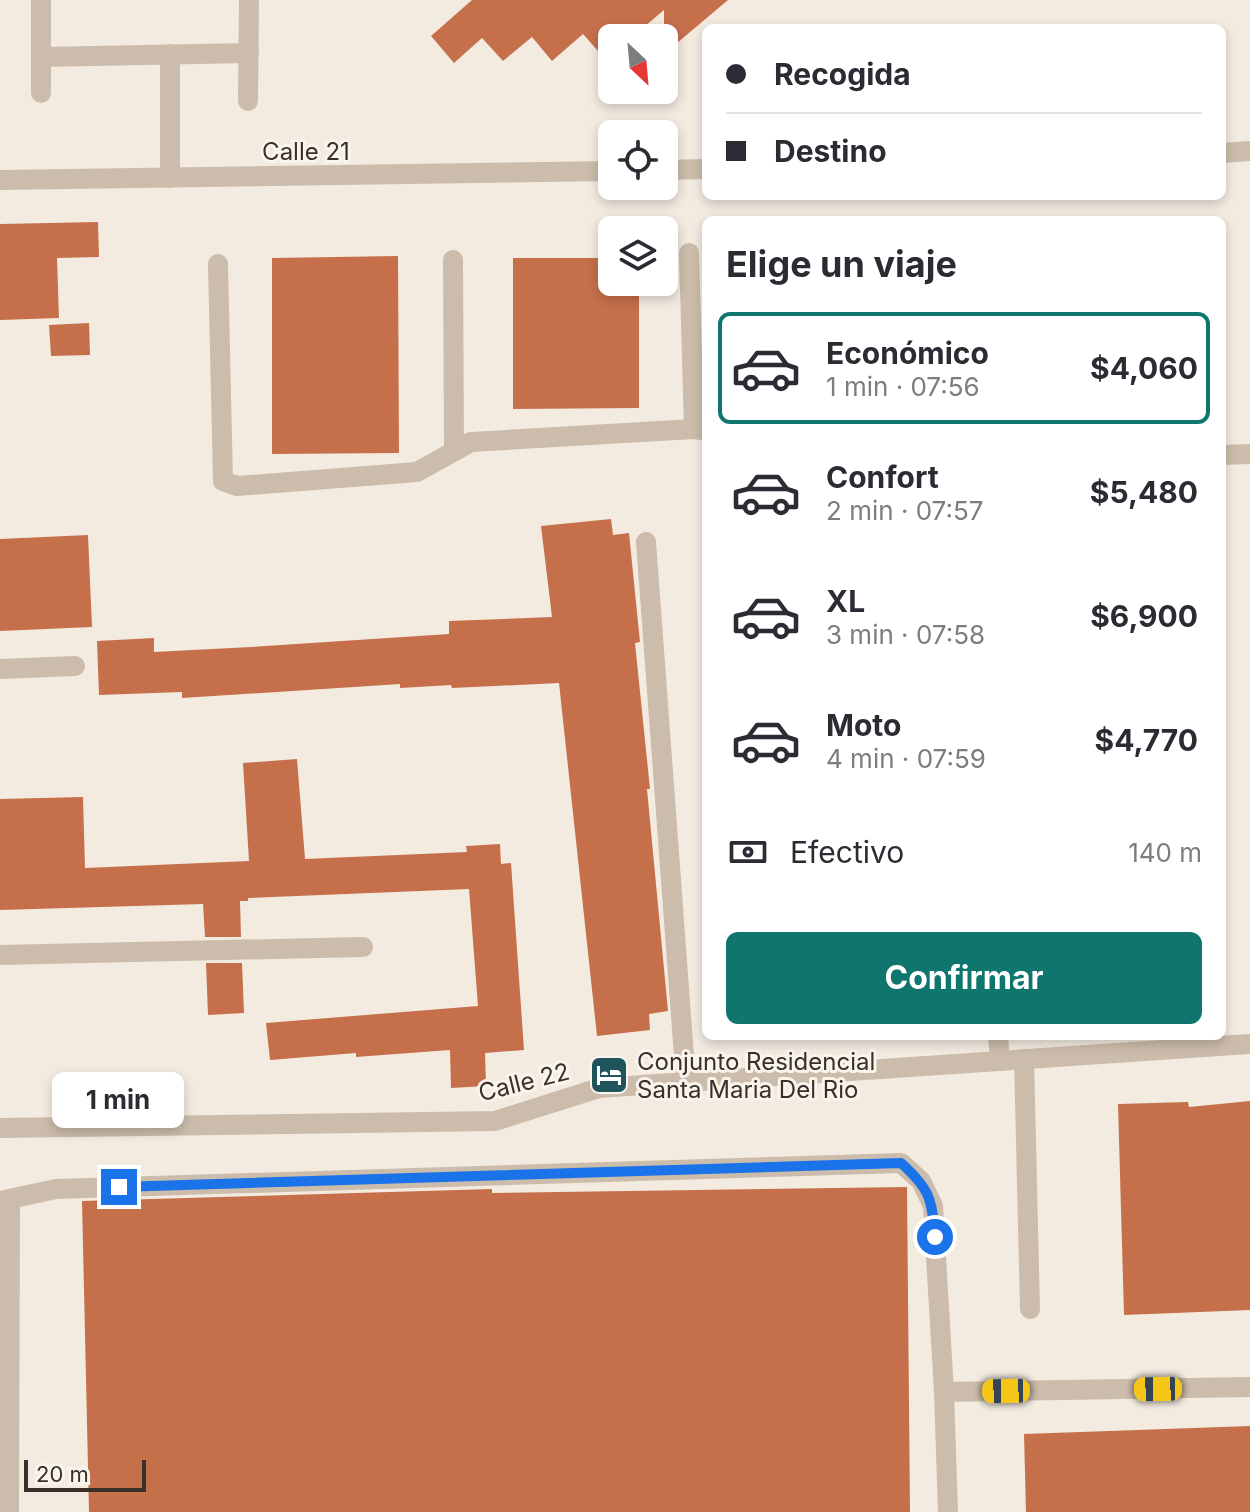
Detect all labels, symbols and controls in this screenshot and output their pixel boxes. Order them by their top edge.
north arrow [598,24,678,104]
map controls [598,24,678,296]
text: Recogida [774,56,911,92]
button: locate [598,120,678,200]
text: Destino [774,133,887,169]
street label: Calle 21 [262,137,350,166]
button: layers [598,216,678,296]
text: Elige un viaje [726,242,957,286]
icon: car [730,332,802,404]
text: Económico [826,335,989,371]
text: $4,060 [1090,350,1198,386]
text: 1 min · 07:56 [826,371,980,402]
icon: car [730,456,802,528]
text: Confort [826,459,939,495]
text: $5,480 [1090,474,1198,510]
text: 2 min · 07:57 [826,495,983,526]
icon: car [730,580,802,652]
text: XL [826,583,865,619]
text: $6,900 [1090,598,1198,634]
text: 3 min · 07:58 [826,619,985,650]
icon: car [730,704,802,776]
text: Moto [826,707,901,743]
text: $4,770 [1095,722,1198,758]
text: 4 min · 07:59 [826,743,986,774]
icon: cash [726,830,770,874]
text: Efectivo [790,834,904,870]
text: 140 m [1128,837,1202,868]
button: Confirmar [726,932,1202,1024]
place label: Conjunto Residencial Santa Maria Del Rio [637,1047,875,1104]
hotel icon: Conjunto Residencial Santa Maria Del Rio [588,1054,630,1096]
street label: Calle 22 [476,1057,572,1107]
callout: 1 min [53,1071,185,1127]
text: 1 min [86,1084,150,1115]
route end [101,1169,137,1205]
route start [917,1219,953,1255]
car [1134,1377,1182,1401]
car [982,1379,1030,1403]
scale bar [24,1456,146,1492]
text: 20 m [36,1461,89,1487]

